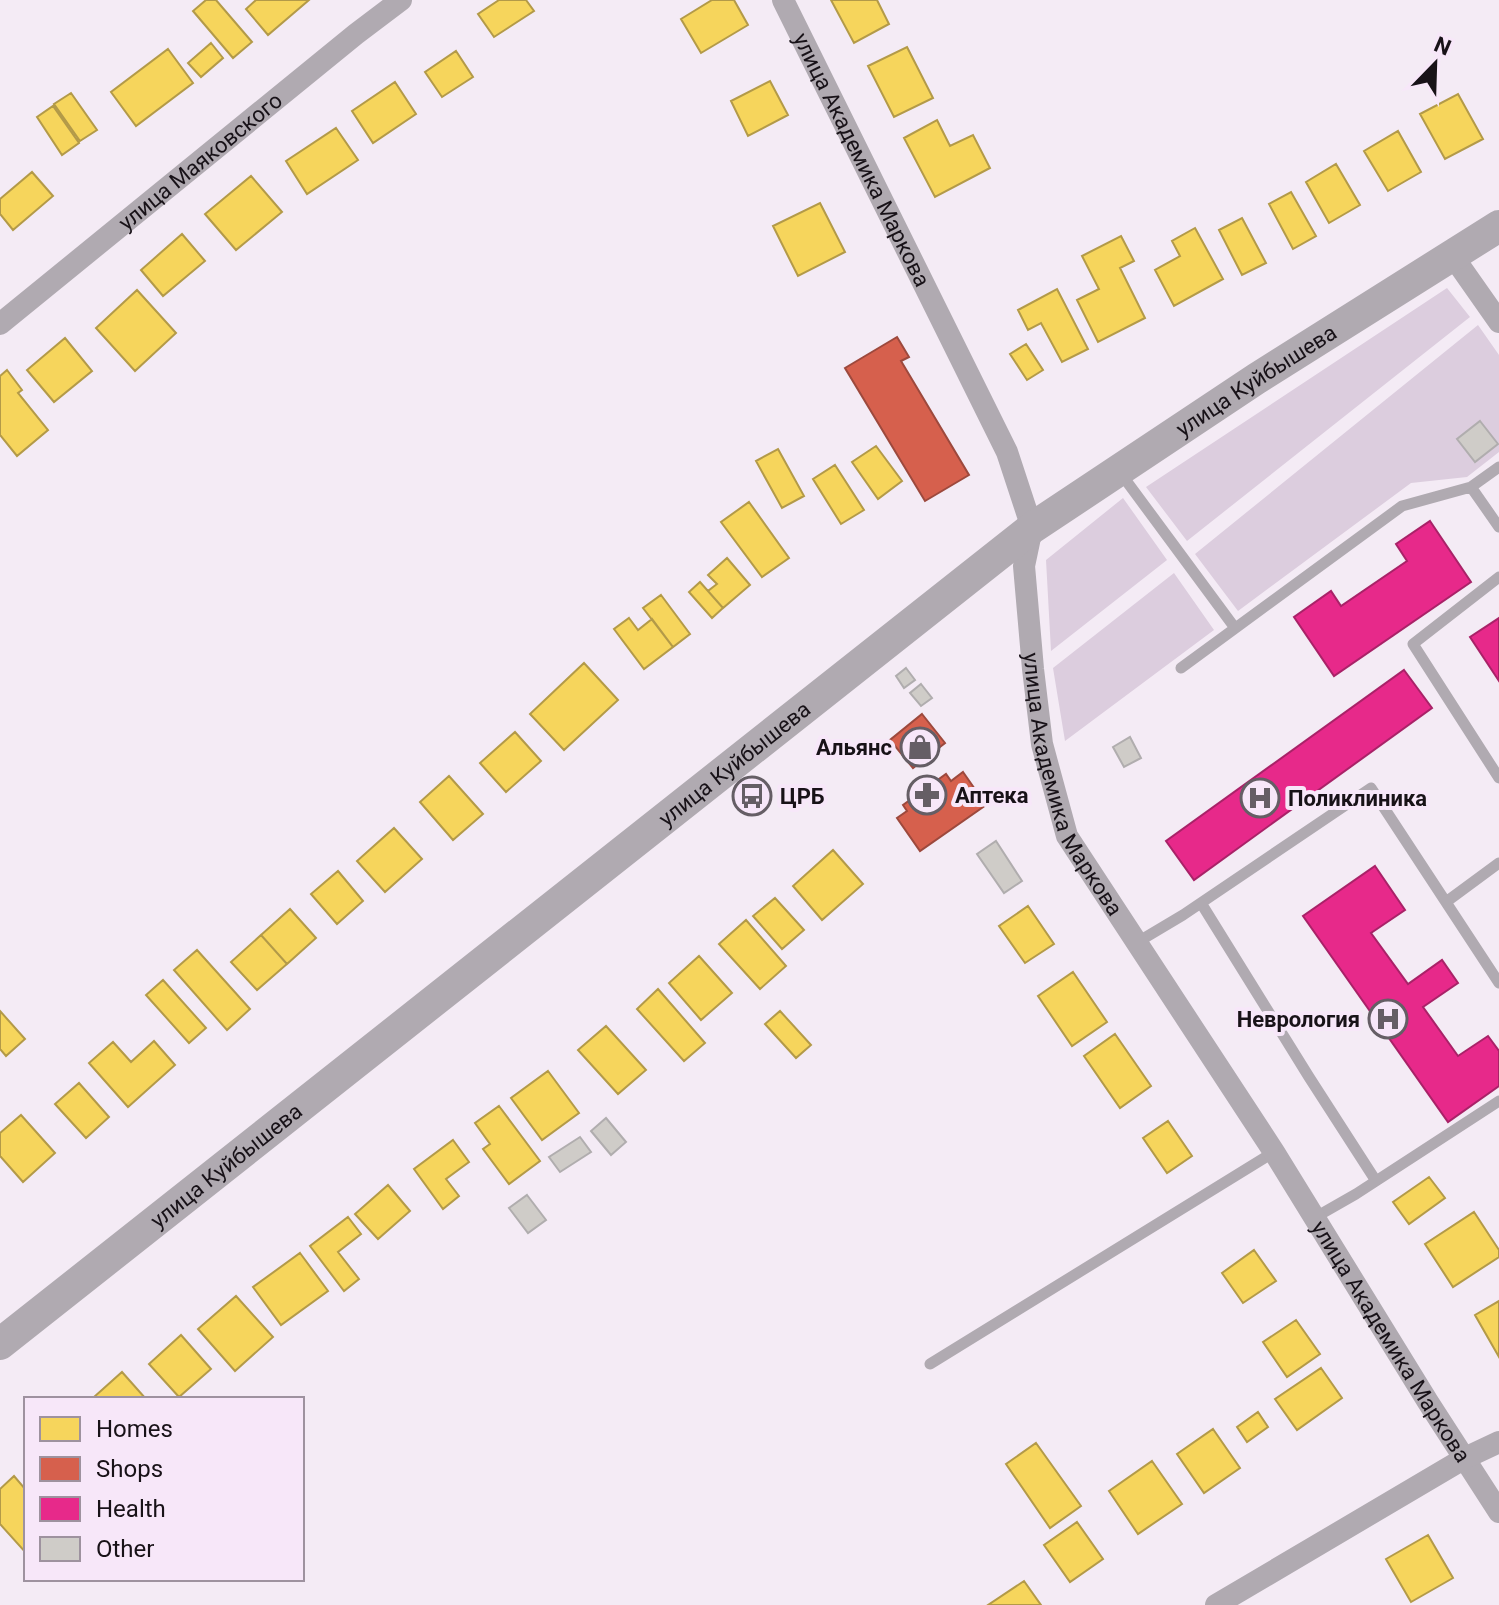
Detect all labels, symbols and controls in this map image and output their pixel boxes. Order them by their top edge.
north arrow [1395,24,1475,104]
street label: улица Академика Маркова [789,29,935,290]
text: N [1431,32,1455,61]
street label: улица Маяковского [113,87,287,235]
street label: улица Куйбышева [1171,319,1341,441]
street label: улица Академика Маркова [1019,651,1128,920]
street label: улица Куйбышева [653,696,815,831]
shop icon: Альянс [899,726,941,768]
place label: Альянс [816,735,892,760]
pharmacy icon: Аптека [906,774,948,816]
bus stop icon: ЦРБ [731,775,773,817]
hospital icon: Поликлиника [1239,777,1281,819]
place label: Аптека [955,783,1029,808]
place label: ЦРБ [780,784,825,809]
place label: Поликлиника [1288,786,1427,811]
hospital icon: Неврология [1367,998,1409,1040]
place label: Неврология [1237,1007,1360,1032]
street label: улица Куйбышева [145,1098,307,1233]
street label: улица Академика Маркова [1307,1216,1476,1467]
legend [24,1397,304,1581]
text: Homes [96,1415,173,1443]
text: Shops [96,1455,163,1483]
text: Health [96,1495,166,1523]
text: Other [96,1535,154,1563]

